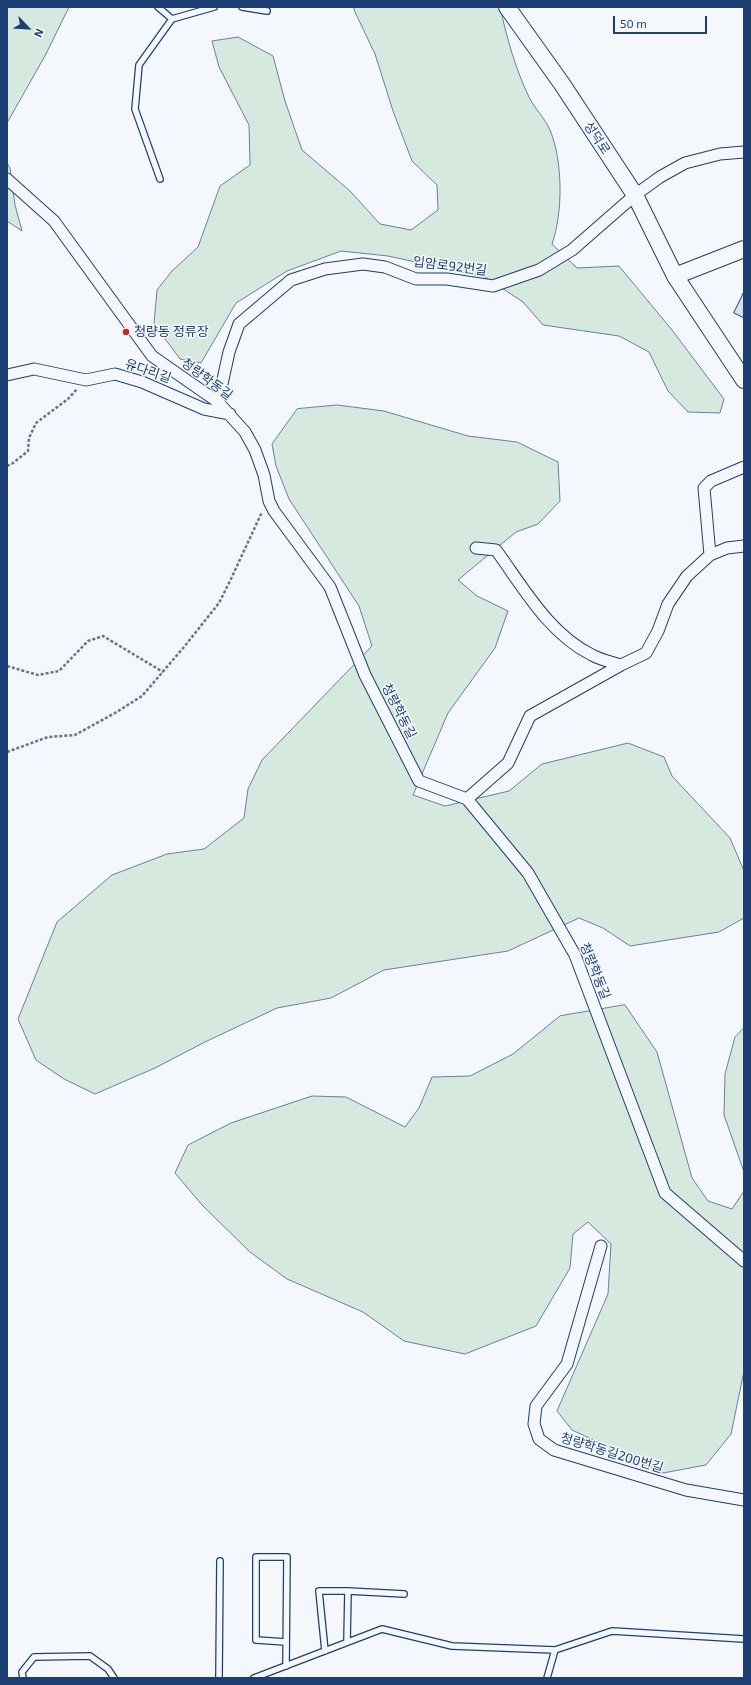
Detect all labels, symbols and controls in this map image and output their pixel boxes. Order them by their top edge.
north arrow [8,8,48,48]
scale bar [615,8,709,34]
text: 50 m [620,16,647,30]
text: N [32,27,47,40]
street label: 성덕로 [581,119,613,157]
street label: 입암로92번길 [412,254,488,278]
place label: 청량동 정류장 [134,324,209,340]
marker: 청량동 정류장 [121,327,131,337]
street label: 청량학동길 [178,355,236,403]
street label: 유다리길 [123,356,173,386]
street label: 청량학동길 [378,681,420,741]
street label: 청량학동길 [577,940,613,1002]
street label: 청량학동길200번길 [559,1430,665,1476]

